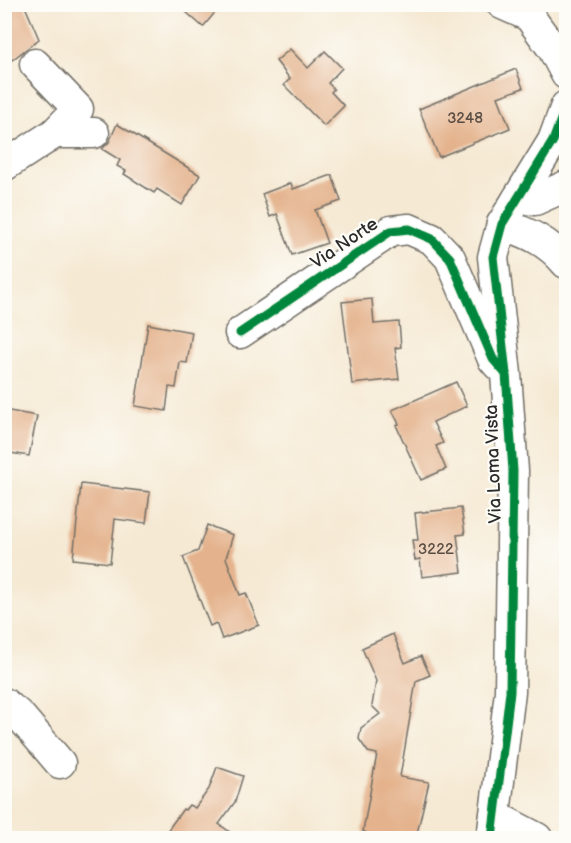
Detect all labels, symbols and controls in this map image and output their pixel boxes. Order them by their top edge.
house number: 3248 [447,109,483,128]
street label: Via Norte [307,213,382,274]
street label: Via Loma Vista [481,404,506,524]
house number: 3222 [418,540,454,559]

